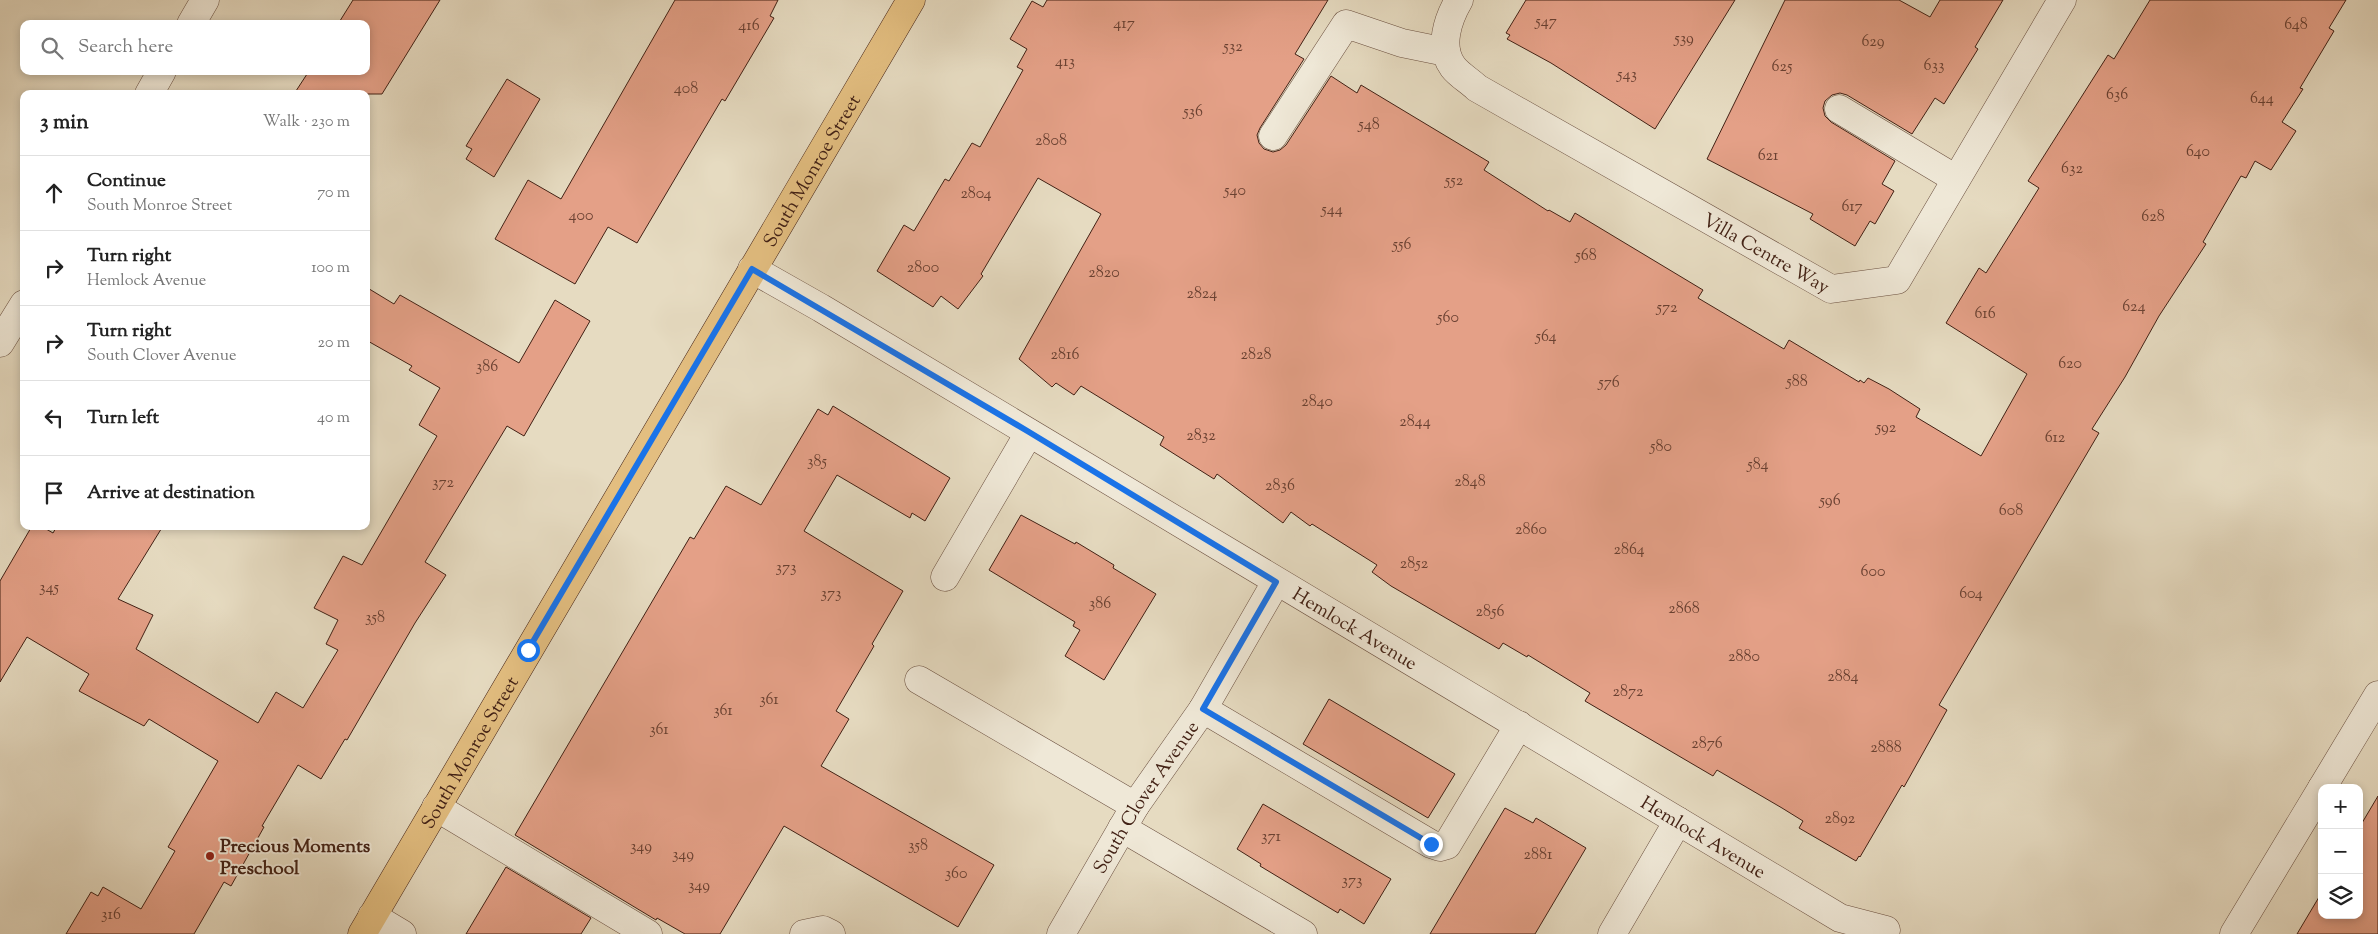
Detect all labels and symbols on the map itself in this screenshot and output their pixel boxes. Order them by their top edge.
house number: 547 [1534,11,1557,34]
house number: 417 [1113,13,1135,36]
house number: 648 [2284,14,2308,37]
house number: 416 [738,15,760,38]
house number: 539 [1673,28,1694,51]
house number: 629 [1861,31,1885,54]
house number: 532 [1222,36,1243,59]
house number: 413 [1055,51,1075,74]
house number: 633 [1924,55,1944,78]
house number: 625 [1772,56,1793,79]
house number: 543 [1616,64,1637,87]
house number: 408 [674,78,698,101]
house number: 636 [2106,84,2128,107]
house number: 644 [2250,88,2274,111]
street label: South Monroe Street [758,90,869,253]
house number: 536 [1182,101,1203,124]
house number: 548 [1357,114,1380,137]
house number: 2808 [1035,130,1067,153]
house number: 640 [2186,141,2210,164]
house number: 621 [1758,145,1779,168]
house number: 632 [2061,158,2083,181]
house number: 552 [1444,170,1464,193]
house number: 540 [1223,180,1246,203]
house number: 2804 [960,183,992,206]
house number: 617 [1841,196,1863,219]
house number: 544 [1320,199,1343,222]
house number: 400 [569,205,593,228]
house number: 628 [2141,206,2165,229]
street label: Villa Centre Way [1697,208,1834,302]
house number: 556 [1391,234,1412,257]
house number: 568 [1574,245,1597,268]
house number: 2800 [907,257,939,280]
house number: 2820 [1088,262,1120,285]
house number: 2824 [1187,283,1217,306]
house number: 624 [2122,296,2146,319]
house number: 572 [1656,297,1678,320]
house number: 616 [1974,303,1996,326]
house number: 560 [1436,307,1459,330]
house number: 564 [1534,326,1557,349]
house number: 2816 [1051,344,1079,367]
house number: 2828 [1241,344,1271,367]
house number: 620 [2058,353,2082,376]
house number: 386 [476,356,498,379]
house number: 588 [1785,371,1808,394]
house number: 576 [1597,372,1620,395]
house number: 2840 [1301,391,1333,414]
house number: 2844 [1399,411,1431,434]
house number: 592 [1875,417,1897,440]
house number: 2832 [1186,425,1216,448]
house number: 612 [2045,427,2066,450]
house number: 580 [1649,436,1672,459]
house number: 385 [807,451,827,474]
house number: 584 [1746,454,1769,477]
house number: 2848 [1454,471,1486,494]
house number: 372 [432,472,454,495]
house number: 2836 [1265,475,1295,498]
house number: 596 [1818,490,1841,513]
house number: 608 [1999,500,2023,523]
house number: 2860 [1515,519,1547,542]
house number: 2864 [1613,539,1645,562]
house number: 2852 [1400,553,1429,576]
house number: 373 [776,557,796,580]
house number: 600 [1861,561,1885,584]
house number: 345 [39,577,60,600]
street label: Hemlock Avenue [1286,582,1422,678]
house number: 373 [821,583,841,606]
house number: 604 [1959,583,1983,606]
house number: 386 [1089,593,1111,616]
house number: 2868 [1668,598,1700,621]
house number: 2856 [1476,601,1504,624]
house number: 358 [365,607,385,630]
route start [517,639,540,662]
house number: 2880 [1728,646,1760,669]
house number: 2884 [1827,666,1859,689]
street label: South Monroe Street [416,672,527,835]
house number: 2872 [1613,681,1644,704]
house number: 361 [759,689,779,712]
house number: 361 [713,700,733,723]
street label: South Clover Avenue [1088,716,1207,880]
house number: 361 [649,719,669,742]
house number: 2876 [1691,733,1723,756]
house number: 2888 [1870,737,1902,760]
street label: Hemlock Avenue [1635,791,1770,887]
house number: 2892 [1825,808,1856,831]
house number: 371 [1261,826,1282,849]
route end [1420,833,1443,856]
place label: Precious Moments Preschool [220,834,371,883]
house number: 358 [908,835,928,858]
house number: 349 [630,836,652,859]
house number: 349 [672,844,694,867]
house number: 2881 [1524,844,1553,867]
marker: Precious Moments Preschool [204,850,216,862]
house number: 360 [945,863,967,886]
house number: 373 [1342,870,1362,893]
house number: 349 [688,875,710,898]
house number: 316 [101,904,121,927]

